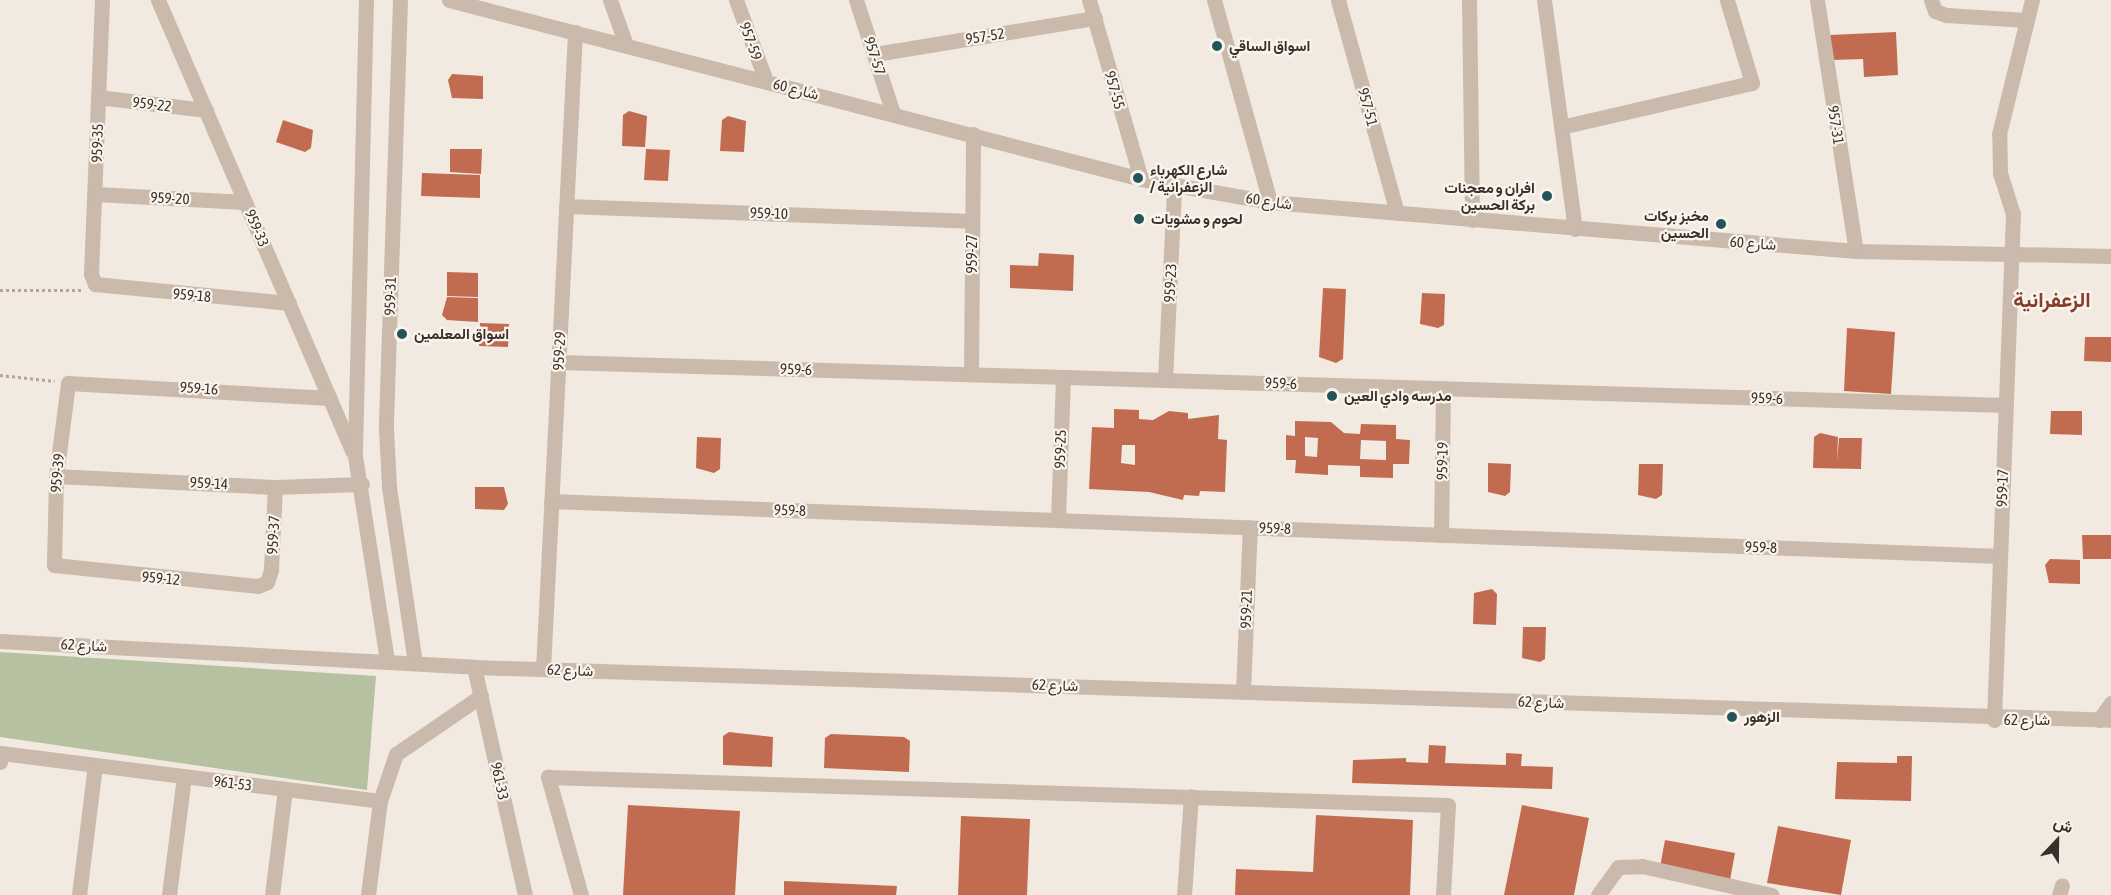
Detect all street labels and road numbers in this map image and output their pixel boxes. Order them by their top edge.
street label: 957-59 [736,20,766,62]
street label: 957-52 [964,24,1006,48]
street label: 957-57 [860,35,890,77]
street label: 957-55 [1101,69,1129,111]
street label: شارع 60 [771,75,821,103]
street label: 957-51 [1354,86,1382,128]
street label: 959-22 [132,93,172,115]
street label: 957-31 [1824,104,1848,146]
street label: 959-35 [87,123,107,163]
street label: 959-20 [150,188,190,208]
street label: شارع 60 [1245,189,1293,213]
street label: 959-10 [750,203,788,223]
street label: 959-33 [241,207,273,249]
street label: شارع 60 [1729,232,1777,254]
street label: 959-27 [963,235,981,273]
street label: 959-23 [1160,263,1180,303]
street label: 959-31 [380,276,400,316]
street label: 959-18 [172,284,212,306]
street label: 959-29 [549,331,569,371]
street label: 959-6 [780,359,812,379]
street label: 959-6 [1265,373,1297,393]
street label: 959-16 [179,378,219,398]
street label: 959-6 [1751,388,1783,408]
street label: 959-25 [1050,429,1070,469]
street label: 959-19 [1433,442,1451,480]
street label: 959-39 [46,453,68,493]
street label: 959-17 [1992,469,2012,507]
street label: 959-14 [189,473,229,493]
street label: 959-8 [774,500,806,520]
street label: 959-37 [263,515,283,555]
street label: 959-8 [1259,518,1291,538]
street label: 959-8 [1745,537,1777,557]
street label: 959-12 [141,567,181,589]
street label: 959-21 [1236,589,1256,629]
street label: شارع 62 [60,635,108,655]
street label: شارع 62 [547,660,593,680]
street label: شارع 62 [1032,675,1078,695]
street label: شارع 62 [1518,692,1564,712]
street label: شارع 62 [2004,711,2050,729]
street label: 961-33 [487,760,513,802]
street label: 961-53 [213,772,253,794]

